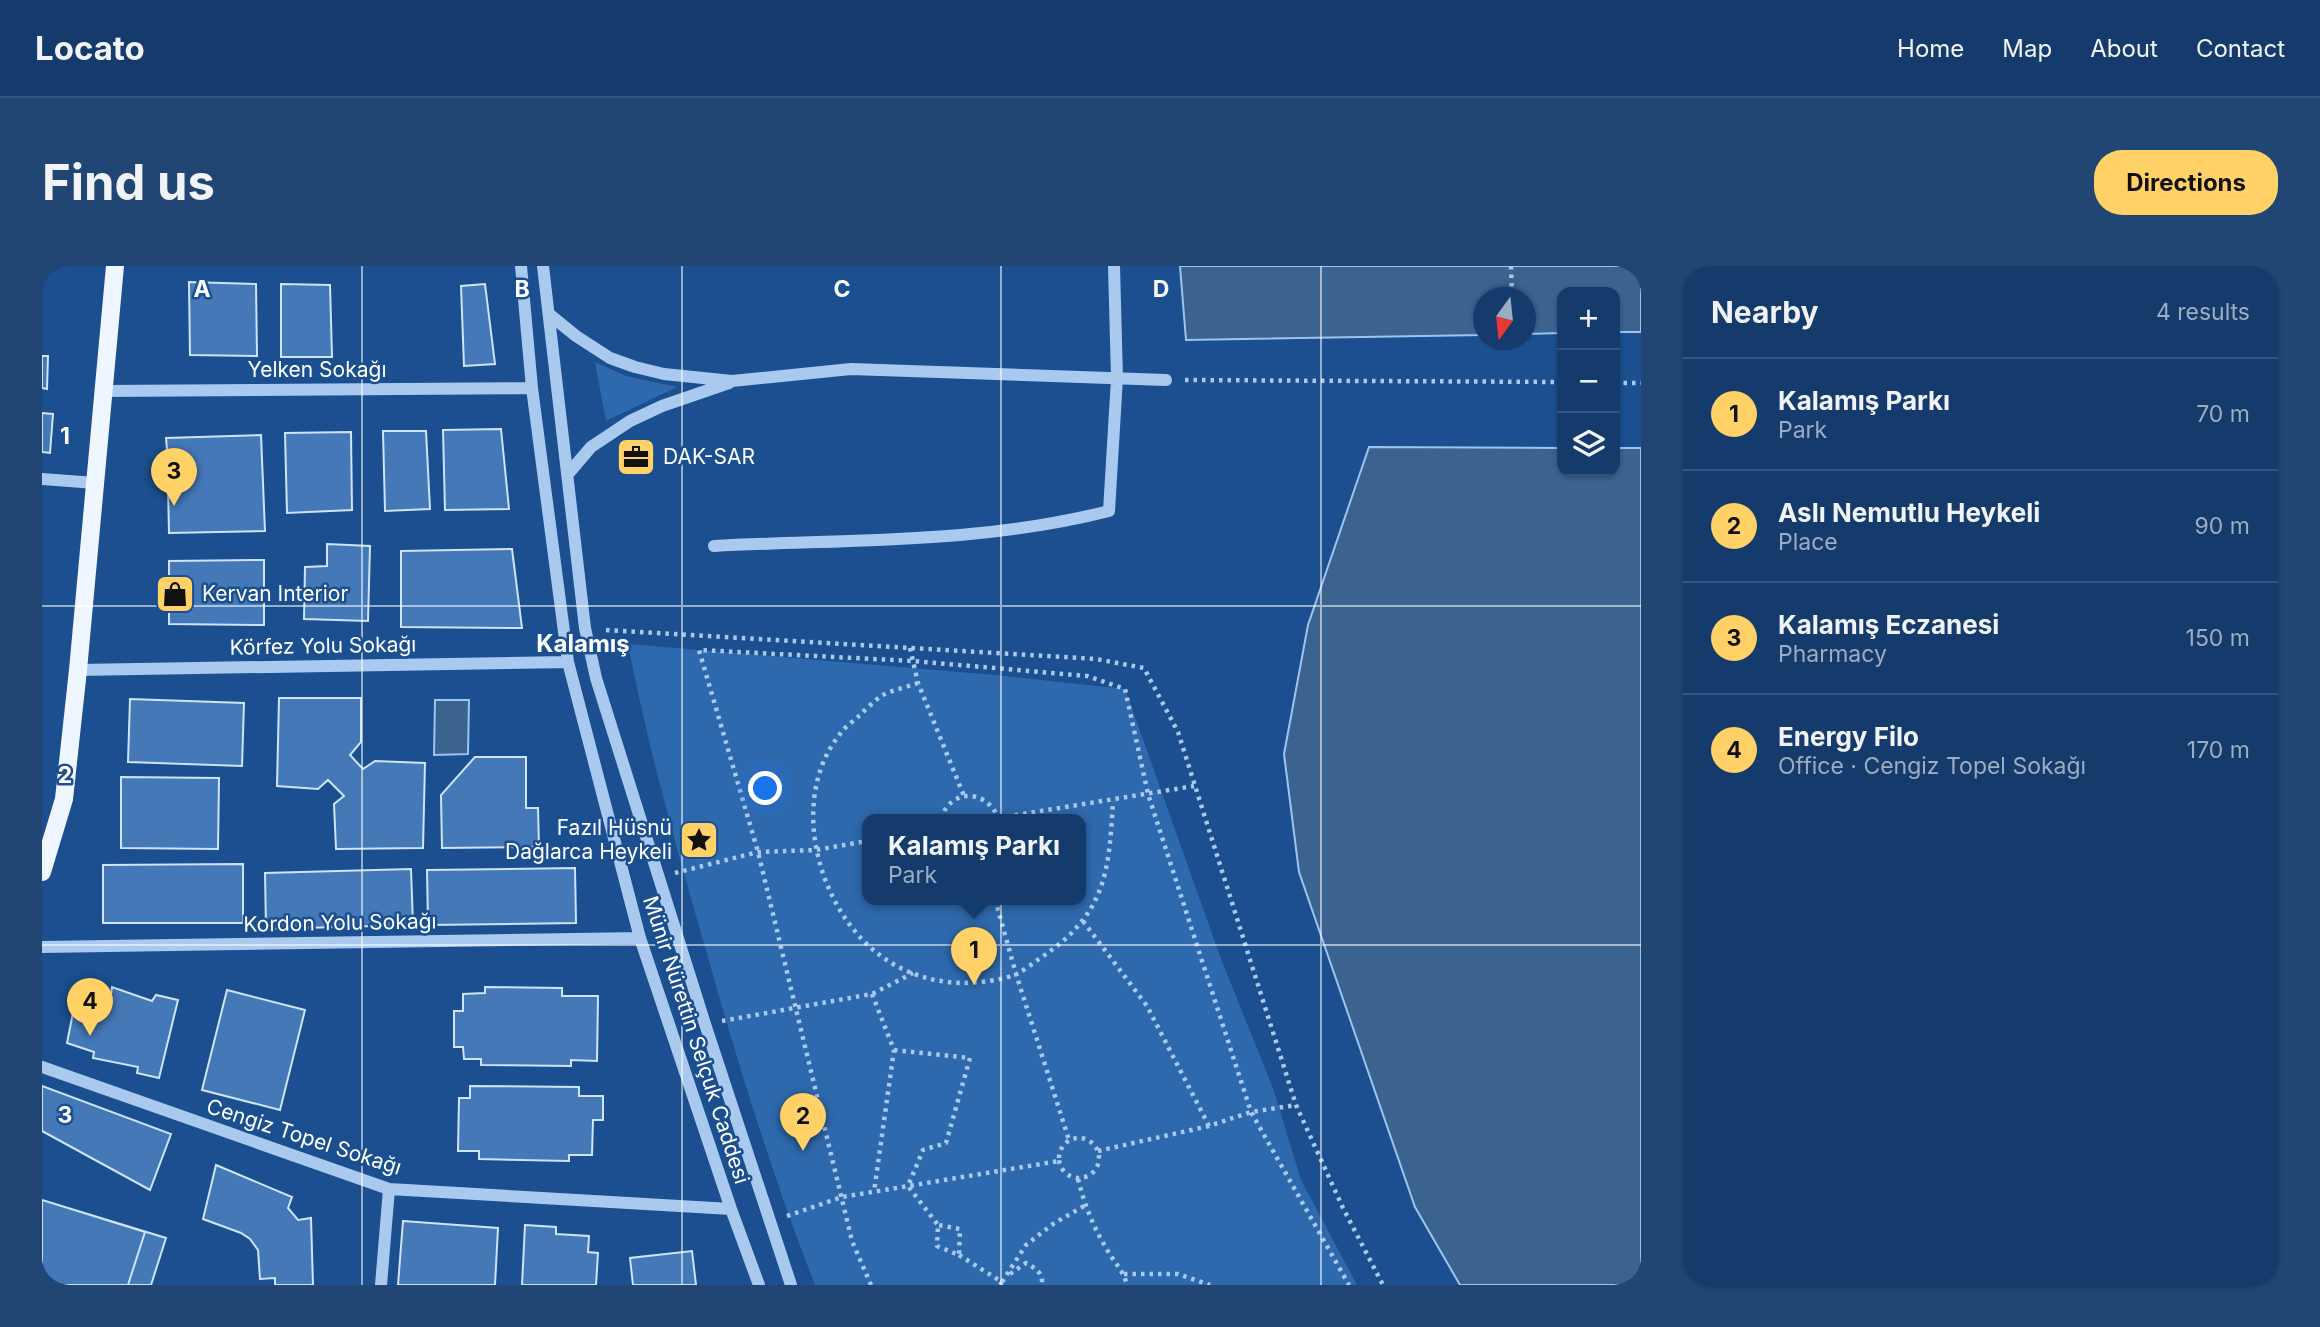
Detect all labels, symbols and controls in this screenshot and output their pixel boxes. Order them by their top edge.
text: Locato [35,28,145,68]
text: Home [1897,34,1964,63]
text: Map [2002,34,2052,63]
text: About [2090,34,2158,63]
text: Contact [2196,34,2285,63]
button: Directions [2094,150,2278,215]
text: Find us [42,153,215,212]
text: A [193,275,211,303]
text: B [514,275,530,303]
text: C [833,275,851,303]
text: D [1153,275,1169,303]
north arrow [1473,287,1536,350]
map controls [1557,287,1620,476]
button: + [1557,287,1620,350]
text: Nearby [1711,294,1819,330]
text: 4 results [2156,298,2250,326]
button: − [1557,350,1620,413]
street label: Yelken Sokağı [248,357,386,382]
text: Kalamış Parkı [1778,385,1950,416]
text: 1 [1729,400,1739,428]
text: 70 m [2196,400,2250,428]
button: layers [1557,413,1620,476]
text: Park [1778,416,1827,444]
text: 1 [60,422,70,450]
office icon: DAK-SAR [615,436,657,478]
place label: DAK-SAR [663,444,755,469]
pin: 3 [151,448,197,506]
text: Aslı Nemutlu Heykeli [1778,497,2040,528]
text: 2 [1727,512,1741,540]
text: 90 m [2195,512,2250,540]
text: Place [1778,528,1838,556]
shop icon: Kervan Interior [154,573,196,615]
place label: Kervan Interior [202,581,348,606]
text: Kalamış Eczanesi [1778,609,1999,640]
text: 3 [1727,624,1741,652]
text: 150 m [2186,624,2250,652]
district label: Kalamış [536,629,630,658]
street label: Körfez Yolu Sokağı [229,631,417,660]
text: Pharmacy [1778,640,1887,668]
text: Energy Filo [1778,721,1919,752]
text: 4 [1726,736,1742,764]
text: 170 m [2187,736,2250,764]
text: Office · Cengiz Topel Sokağı [1778,752,2086,780]
text: 2 [58,761,72,789]
your location [748,771,782,805]
popup [862,814,1086,905]
place label: Fazıl Hüsnü Dağlarca Heykeli [505,815,672,864]
place icon: Fazıl Hüsnü Dağlarca Heykeli [678,819,720,861]
text: Kalamış Parkı [888,830,1060,861]
text: Park [888,861,937,889]
street label: Münir Nürettin Selçuk Caddesi [638,893,755,1187]
street label: Kordon Yolu Sokağı [243,908,437,937]
pin: 1 [951,927,997,985]
pin: 4 [67,978,113,1036]
street label: Cengiz Topel Sokağı [204,1093,405,1180]
pin: 2 [780,1093,826,1151]
text: 3 [58,1101,72,1129]

